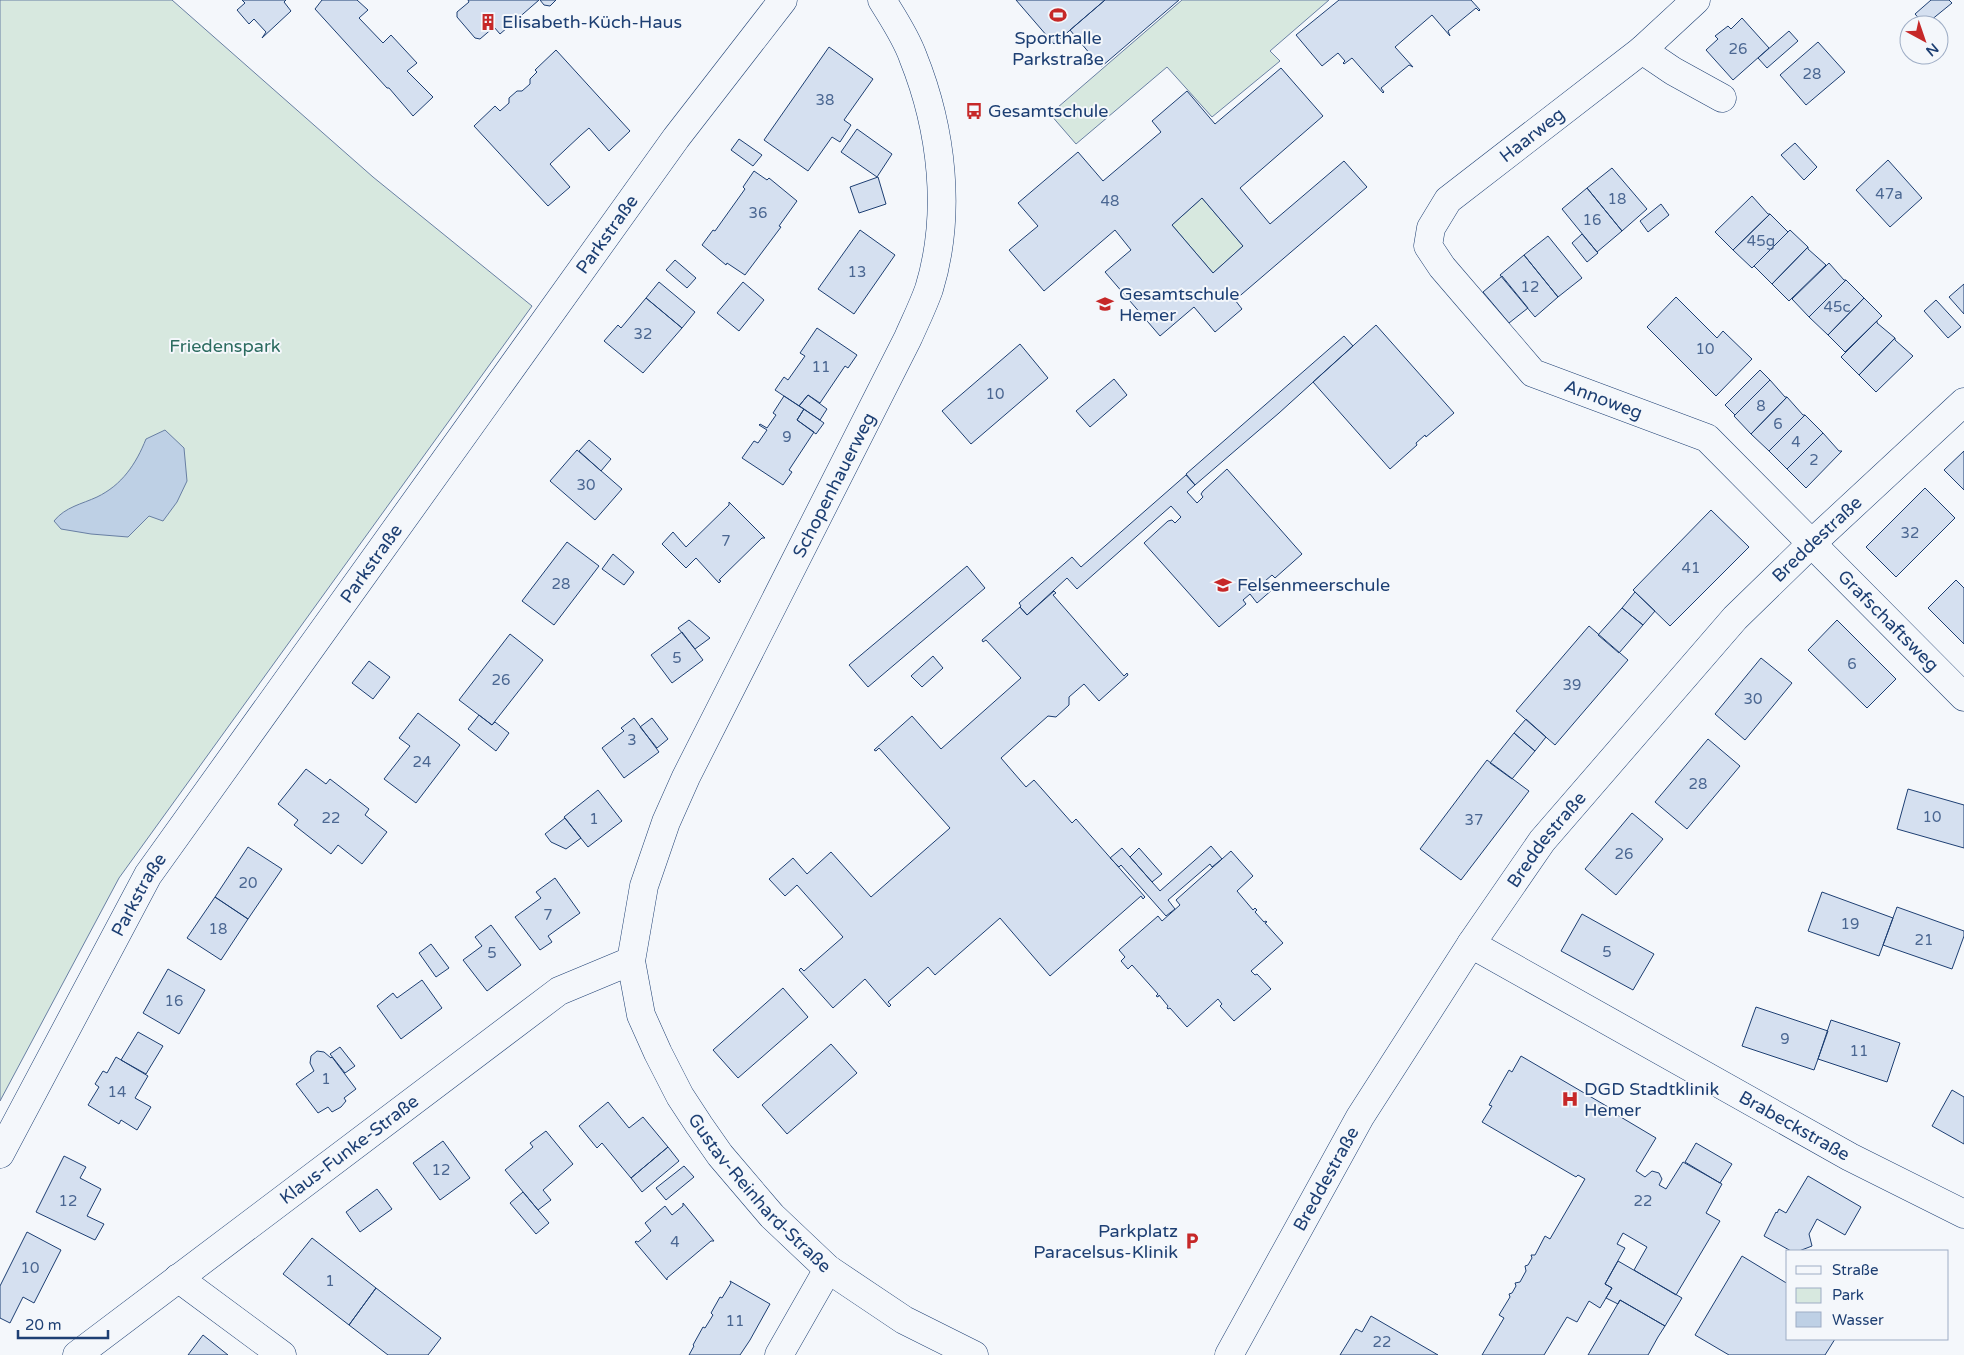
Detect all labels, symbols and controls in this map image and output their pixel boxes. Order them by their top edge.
sports icon: Sporthalle Parkstraße [1048,5,1068,25]
place label: Elisabeth-Küch-Haus [502,11,682,33]
building icon: Elisabeth-Küch-Haus [478,12,498,32]
north arrow [1899,15,1949,65]
place label: Sporthalle Parkstraße [1012,27,1104,70]
text: N [1922,39,1942,60]
house number: 26 [1729,40,1747,58]
house number: 28 [1803,65,1821,83]
house number: 38 [816,91,834,109]
place label: Gesamtschule [988,100,1109,122]
bus stop icon: Gesamtschule [964,101,984,121]
street label: Haarweg [1495,103,1569,167]
house number: 47a [1875,185,1903,203]
street label: Parkstraße [571,190,643,278]
house number: 18 [1608,190,1626,208]
house number: 48 [1101,192,1119,210]
house number: 36 [749,204,767,222]
house number: 16 [1583,211,1601,229]
house number: 45g [1747,232,1775,250]
house number: 13 [848,263,866,281]
house number: 12 [1521,278,1539,296]
place label: Gesamtschule Hemer [1119,283,1240,326]
school or university icon: Gesamtschule Hemer [1095,294,1115,314]
house number: 45c [1824,298,1850,316]
house number: 32 [634,325,652,343]
park label: Friedenspark [169,335,281,357]
house number: 10 [1696,340,1714,358]
house number: 11 [812,358,830,376]
street label: Annoweg [1561,375,1646,424]
house number: 10 [986,385,1004,403]
house number: 8 [1756,397,1766,415]
street label: Schopenhauerweg [788,409,880,561]
house number: 6 [1773,415,1783,433]
house number: 9 [782,428,792,446]
house number: 4 [1791,433,1801,451]
house number: 2 [1809,451,1819,469]
house number: 30 [577,476,595,494]
street label: Breddestraße [1767,491,1867,587]
street label: Parkstraße [335,520,407,607]
house number: 32 [1901,524,1919,542]
house number: 7 [721,532,731,550]
house number: 41 [1682,559,1700,577]
street label: Grafschaftsweg [1833,565,1943,676]
place label: Felsenmeerschule [1237,574,1390,596]
house number: 28 [552,575,570,593]
school or university icon: Felsenmeerschule [1213,575,1233,595]
house number: 5 [672,649,682,667]
house number: 6 [1847,655,1857,673]
house number: 26 [492,671,510,689]
house number: 39 [1563,676,1581,694]
house number: 30 [1744,690,1762,708]
house number: 3 [627,731,637,749]
house number: 24 [413,753,431,771]
house number: 28 [1689,775,1707,793]
street label: Breddestraße [1502,787,1591,892]
house number: 10 [1923,808,1941,826]
house number: 22 [322,809,340,827]
house number: 1 [589,810,599,828]
house number: 37 [1465,811,1483,829]
house number: 26 [1615,845,1633,863]
street label: Parkstraße [106,849,171,940]
house number: 20 [239,874,257,892]
house number: 7 [543,906,553,924]
house number: 19 [1841,915,1859,933]
house number: 18 [209,920,227,938]
house number: 21 [1915,931,1933,949]
house number: 5 [1602,943,1612,961]
house number: 5 [487,944,497,962]
house number: 16 [165,992,183,1010]
house number: 9 [1780,1030,1790,1048]
house number: 11 [1850,1042,1868,1060]
house number: 1 [321,1070,331,1088]
place label: DGD Stadtklinik Hemer [1584,1078,1719,1121]
house number: 14 [108,1083,126,1101]
street label: Brabeckstraße [1735,1086,1854,1166]
hospital icon: DGD Stadtklinik Hemer [1560,1089,1580,1109]
street label: Klaus-Funke-Straße [275,1090,423,1209]
street label: Gustav-Reinhard-Straße [683,1109,836,1277]
street label: Breddestraße [1288,1123,1363,1235]
house number: 12 [432,1161,450,1179]
house number: 12 [59,1192,77,1210]
house number: 22 [1634,1192,1652,1210]
place label: Parkplatz Paracelsus-Klinik [1033,1220,1178,1263]
parking icon: Parkplatz Paracelsus-Klinik [1182,1231,1202,1251]
house number: 4 [670,1233,680,1251]
legend [1786,1250,1949,1340]
house number: 10 [21,1259,39,1277]
text: Straße [1832,1261,1878,1279]
house number: 1 [325,1272,335,1290]
text: Park [1832,1286,1864,1304]
scale bar [18,1308,108,1340]
text: Wasser [1832,1311,1884,1329]
house number: 11 [726,1312,744,1330]
text: 20 m [25,1316,62,1334]
house number: 22 [1373,1333,1391,1351]

